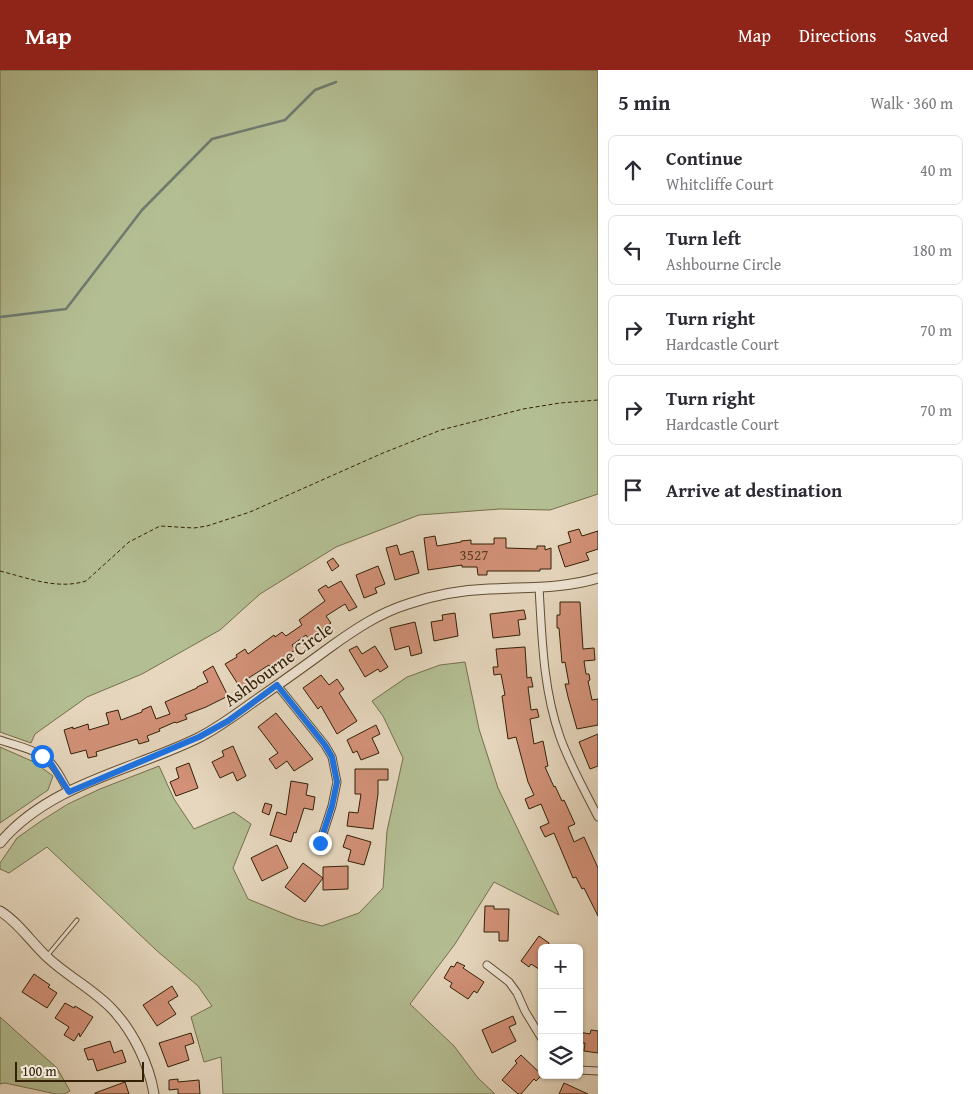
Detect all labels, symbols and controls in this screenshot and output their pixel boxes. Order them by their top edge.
text: Map [25,18,72,53]
text: Map [738,22,771,49]
text: Directions [799,22,876,49]
text: Saved [904,22,948,49]
text: 5 min [618,87,670,118]
text: Walk · 360 m [870,91,953,115]
text: Continue [666,144,743,172]
icon: ahead [619,156,647,184]
text: 40 m [920,158,952,182]
text: Whitcliffe Court [666,172,774,196]
text: Turn left [666,224,741,252]
icon: left [619,236,647,264]
text: 180 m [912,238,952,262]
text: Ashbourne Circle [666,252,781,276]
text: Turn right [666,304,755,332]
icon: right [619,316,647,344]
text: 70 m [920,318,952,342]
text: Hardcastle Court [666,332,779,356]
text: Turn right [666,384,755,412]
icon: right [619,396,647,424]
text: 70 m [920,398,952,422]
text: Hardcastle Court [666,412,779,436]
icon: arrive [619,476,647,504]
text: Arrive at destination [666,476,842,504]
house number: 3527 [460,544,488,565]
street label: Ashbourne Circle [218,615,338,713]
route start [31,745,54,768]
route end [309,832,332,855]
map controls [538,944,583,1079]
button: + [538,944,583,989]
button: − [538,989,583,1034]
button: layers [538,1034,583,1079]
scale bar [15,1059,144,1082]
text: 100 m [22,1061,57,1081]

